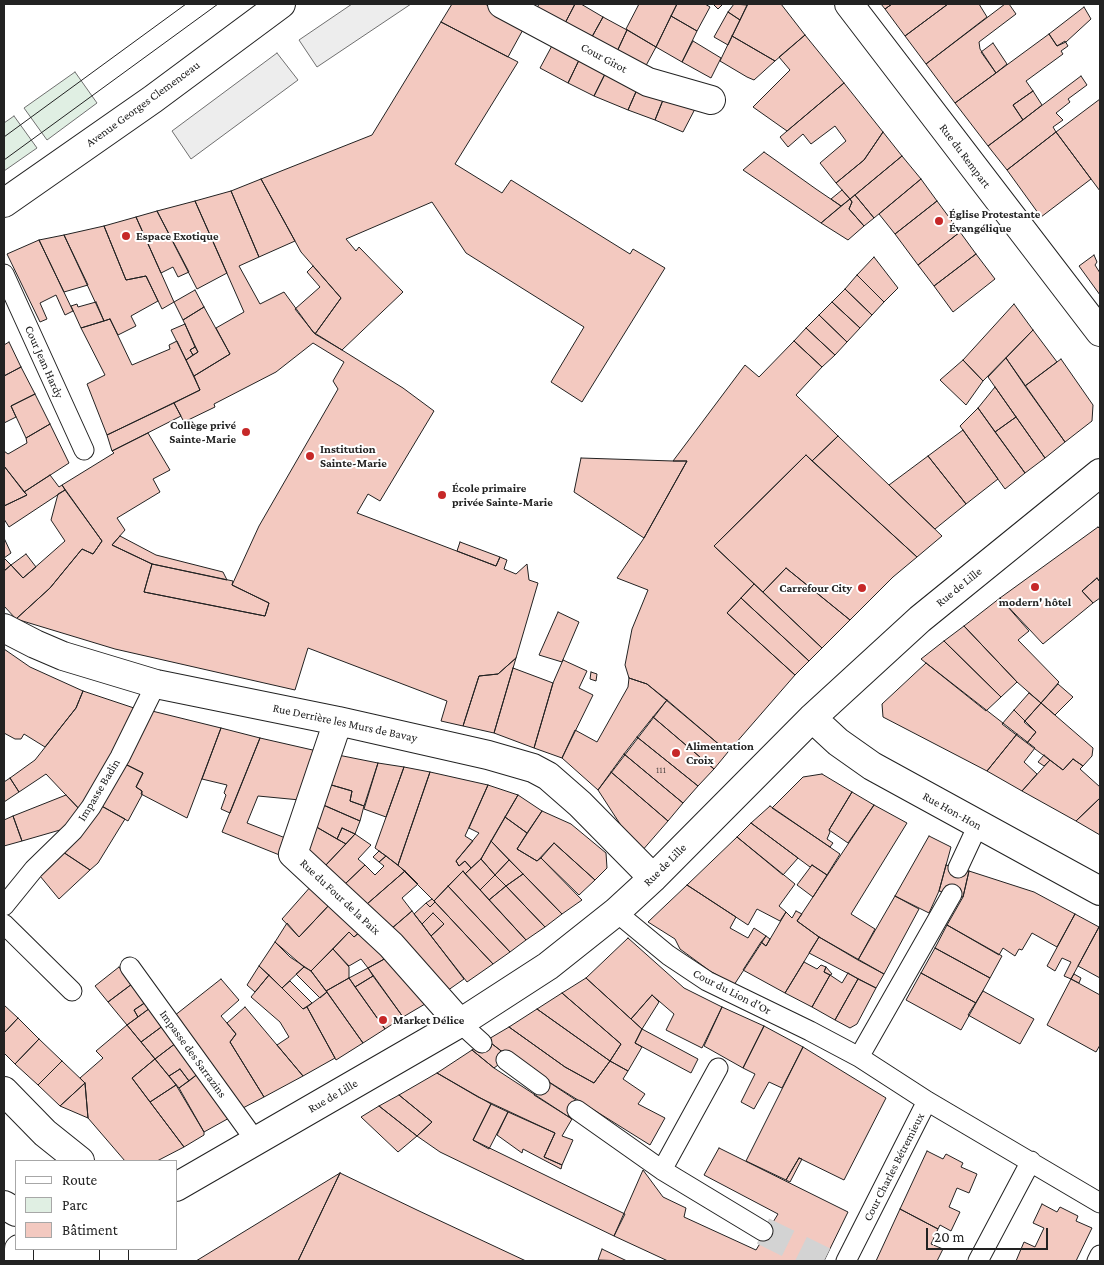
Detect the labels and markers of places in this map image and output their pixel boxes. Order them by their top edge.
place label: Église Protestante Évangélique [949,207,1040,235]
marker: Église Protestante Évangélique [933,215,945,227]
place label: Espace Exotique [136,229,219,243]
marker: Espace Exotique [120,230,132,242]
place label: Collège privé Sainte-Marie [169,418,236,446]
marker: Collège privé Sainte-Marie [240,426,252,438]
place label: Institution Sainte-Marie [320,442,387,470]
marker: Institution Sainte-Marie [304,450,316,462]
place label: École primaire privée Sainte-Marie [452,481,553,509]
marker: École primaire privée Sainte-Marie [436,489,448,501]
place label: Carrefour City [779,581,852,595]
marker: modern' hôtel [1029,581,1041,593]
marker: Carrefour City [856,582,868,594]
place label: modern' hôtel [999,595,1071,609]
place label: Alimentation Croix [686,739,754,767]
marker: Alimentation Croix [670,747,682,759]
place label: Market Délice [393,1013,464,1027]
marker: Market Délice [377,1014,389,1026]

